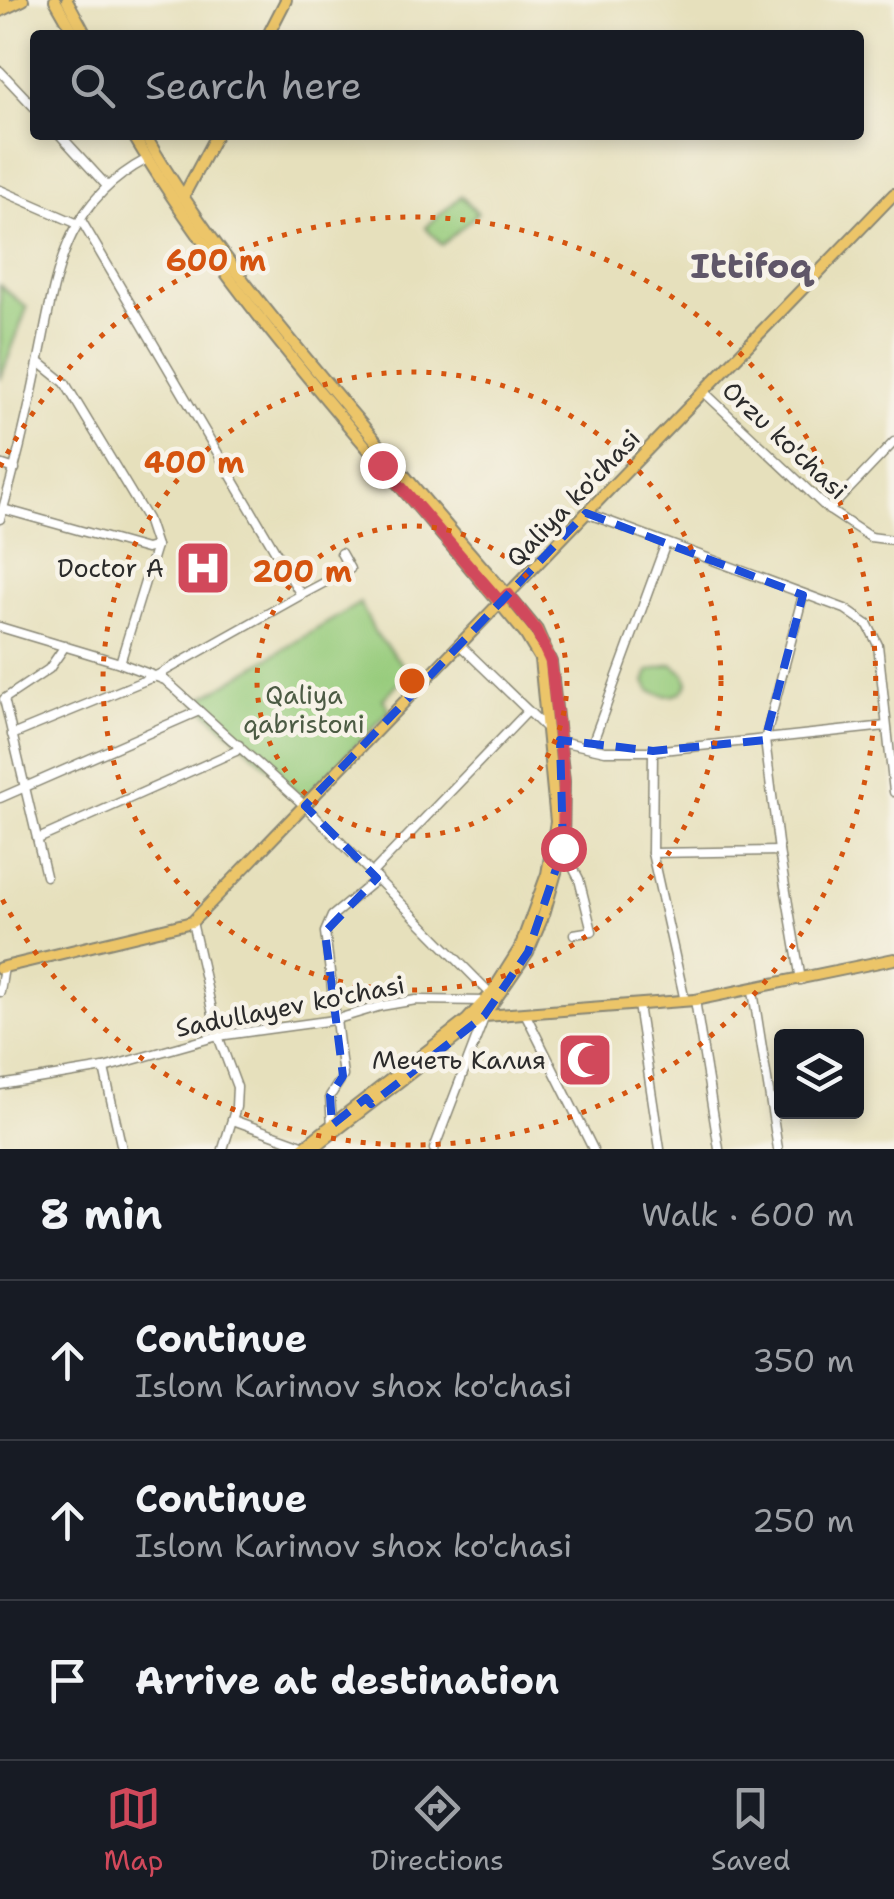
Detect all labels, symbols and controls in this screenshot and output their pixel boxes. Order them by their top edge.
search box [30,30,864,140]
icon: search [65,58,120,113]
text: Search here [145,60,362,111]
text: 600 m [166,240,266,281]
district label: Ittifoq [690,242,815,289]
street label: Orzu ko'chasi [715,373,855,507]
street label: Qaliya ko'chasi [498,422,648,574]
text: 400 m [144,442,244,483]
route end [360,443,406,489]
hospital icon: Doctor A [173,538,233,598]
place label: Doctor A [57,551,164,585]
text: 200 m [252,551,352,592]
centre of rings [394,663,430,699]
park label: Qaliya qabristoni [243,678,365,741]
route start [541,826,587,872]
street label: Sadullayev ko'chasi [173,967,407,1045]
map controls [774,1029,864,1119]
button: layers [774,1029,864,1119]
mosque icon: Мечеть Калия [555,1030,615,1090]
place label: Мечеть Калия [372,1043,546,1077]
text: 8 min [40,1186,162,1242]
text: Walk · 600 m [641,1193,854,1236]
text: Continue [135,1313,307,1364]
icon: ahead [40,1333,95,1388]
text: 350 m [752,1339,854,1382]
text: Islom Karimov shox ko'chasi [135,1364,572,1407]
text: Continue [135,1473,307,1524]
icon: ahead [40,1493,95,1548]
text: 250 m [752,1499,854,1542]
text: Islom Karimov shox ko'chasi [135,1524,572,1567]
icon: arrive [40,1653,95,1708]
text: Arrive at destination [135,1655,559,1706]
tab: Map [104,1781,163,1879]
tab: Directions [370,1781,504,1879]
tab: Saved [711,1781,790,1879]

